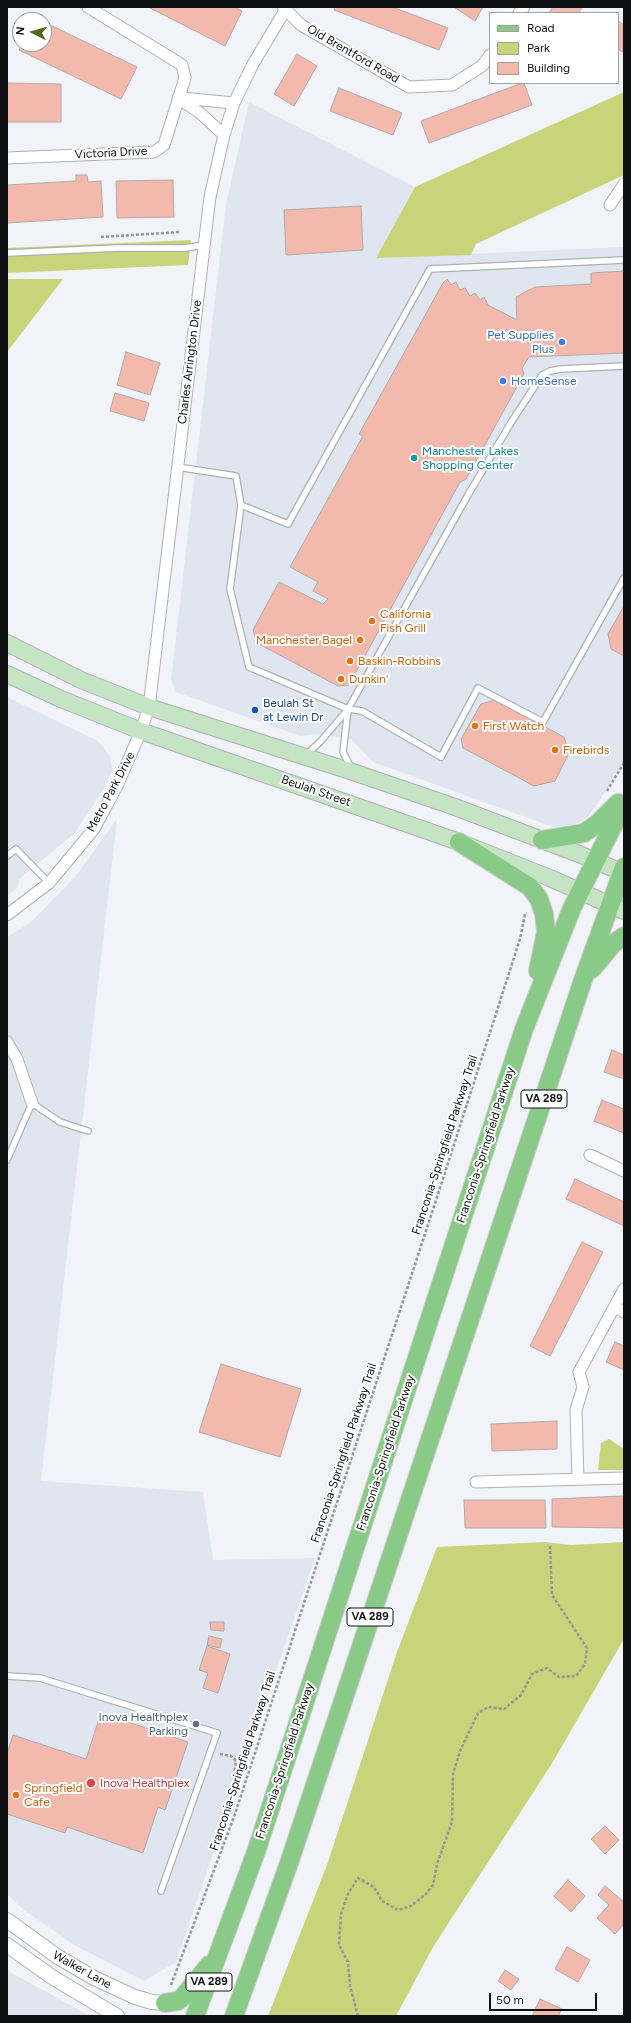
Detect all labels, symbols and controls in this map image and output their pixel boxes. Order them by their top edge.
north arrow [12,12,52,52]
legend [489,12,619,84]
text: Road [527,21,555,35]
street label: Old Brentford Road [304,22,402,86]
text: N [14,26,27,36]
text: Park [527,41,550,55]
text: Building [527,61,570,75]
street label: Victoria Drive [74,144,148,162]
street label: Charles Arrington Drive [175,299,205,425]
place label: Pet Supplies Plus [487,328,554,356]
marker: Pet Supplies Plus [557,337,567,347]
place label: HomeSense [511,374,576,388]
marker: HomeSense [498,376,508,386]
place label: Manchester Lakes Shopping Center [422,444,519,472]
marker: Manchester Lakes Shopping Center [409,453,419,463]
place label: California Fish Grill [380,607,431,635]
marker: California Fish Grill [367,616,377,626]
place label: Manchester Bagel [256,633,352,647]
marker: Manchester Bagel [355,635,365,645]
place label: Baskin-Robbins [358,654,441,668]
marker: Baskin-Robbins [345,656,355,666]
place label: Dunkin' [349,672,388,686]
marker: Dunkin' [336,674,346,684]
place label: Beulah St at Lewin Dr [263,696,323,724]
marker: Beulah St at Lewin Dr [250,705,260,715]
place label: First Watch [483,719,544,733]
marker: First Watch [470,721,480,731]
place label: Firebirds [563,743,609,757]
marker: Firebirds [550,745,560,755]
street label: Metro Park Drive [84,749,138,835]
street label: Beulah Street [279,772,353,810]
street label: Franconia-Springfield Parkway Trail [409,1053,481,1237]
street label: Franconia-Springfield Parkway [454,1065,518,1225]
road number: VA 289 [521,1090,567,1108]
street label: Franconia-Springfield Parkway Trail [308,1361,380,1545]
street label: Franconia-Springfield Parkway [354,1373,418,1533]
road number: VA 289 [347,1608,393,1626]
street label: Franconia-Springfield Parkway Trail [207,1669,279,1853]
street label: Franconia-Springfield Parkway [253,1681,317,1841]
place label: Inova Healthplex Parking [99,1710,188,1738]
marker: Inova Healthplex Parking [191,1719,201,1729]
place label: Inova Healthplex [100,1776,189,1790]
marker: Inova Healthplex [85,1777,97,1789]
place label: Springfield Cafe [24,1781,82,1809]
marker: Springfield Cafe [11,1790,21,1800]
street label: Walker Lane [50,1948,114,1992]
road number: VA 289 [186,1973,232,1991]
scale bar [491,1985,599,2011]
text: 50 m [496,1993,524,2007]

